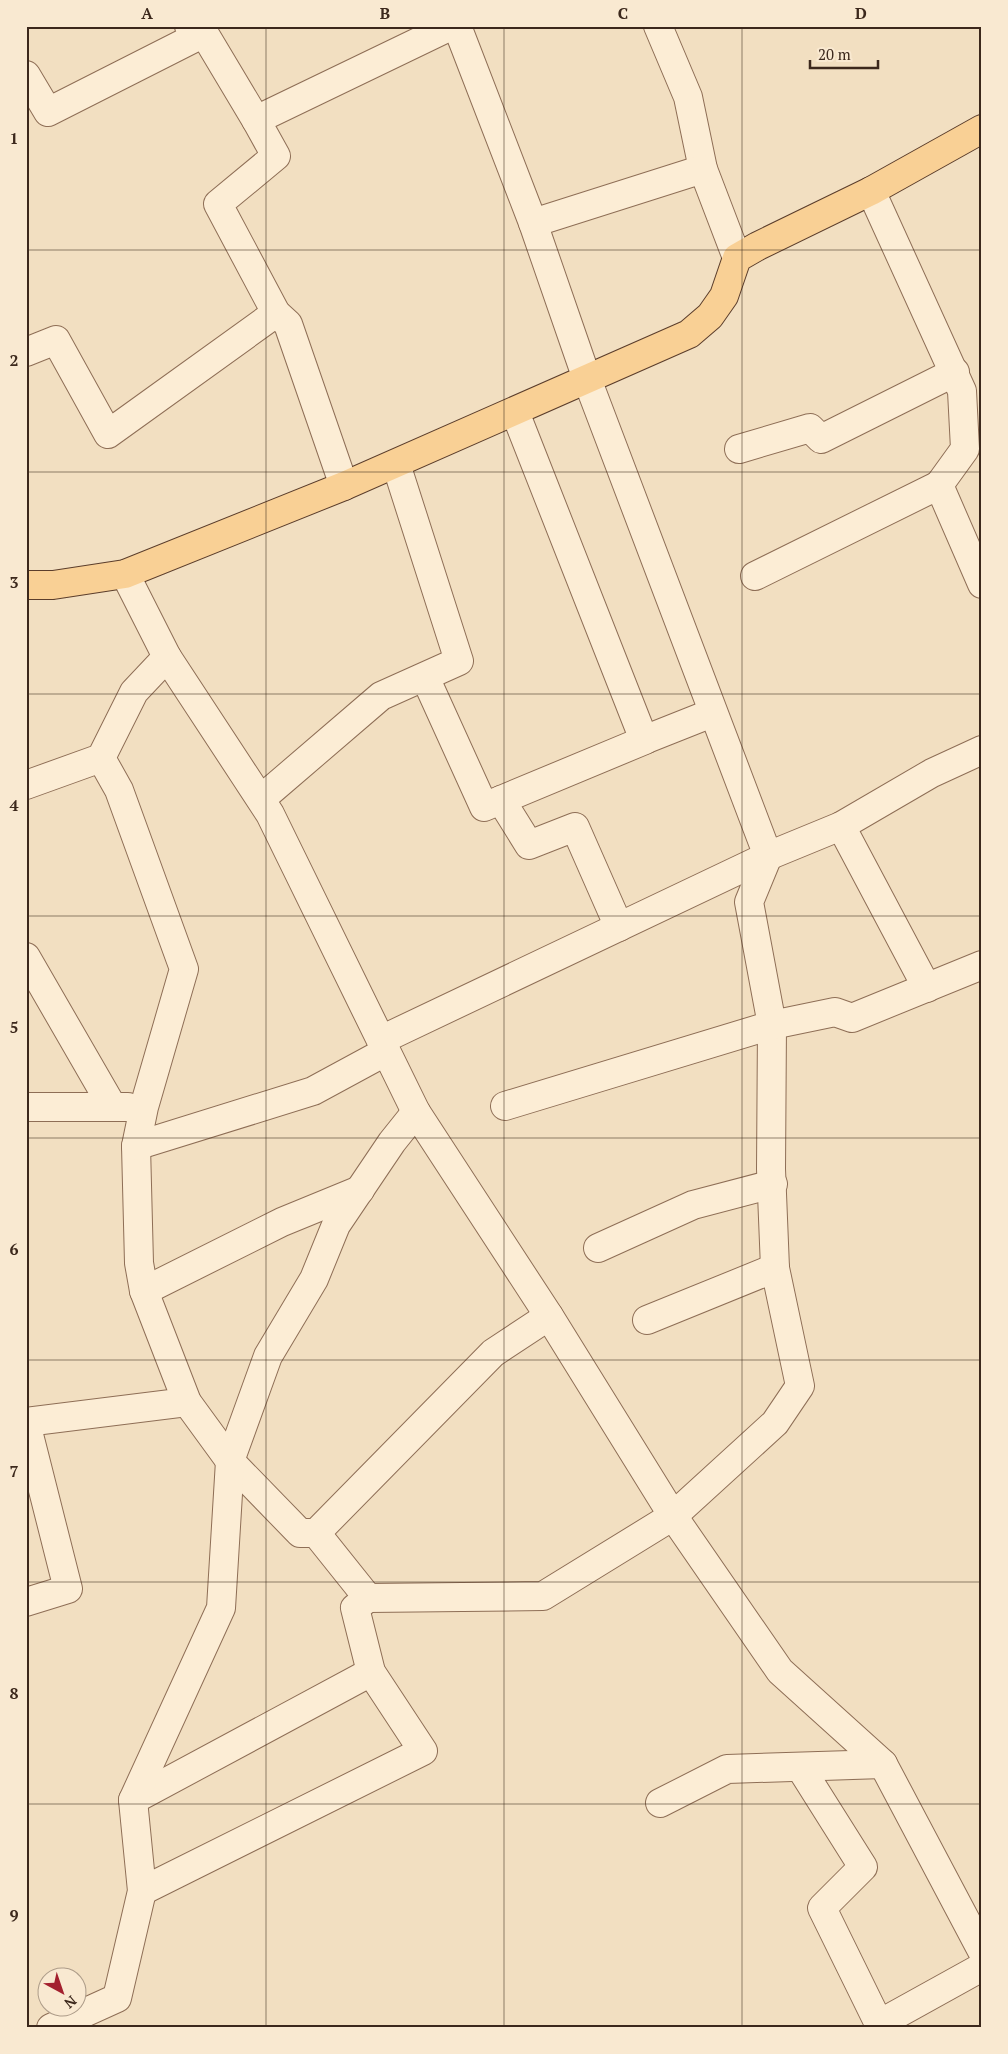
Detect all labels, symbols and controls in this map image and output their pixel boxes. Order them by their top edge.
text: A [141,2,153,24]
text: B [380,2,390,24]
text: C [618,2,628,24]
text: D [855,2,867,24]
scale bar [810,38,878,70]
text: 20 m [818,44,851,64]
text: 1 [9,127,19,149]
text: 2 [9,349,19,371]
text: 3 [9,571,19,593]
text: 4 [9,794,19,816]
text: 5 [9,1016,19,1038]
text: 6 [9,1238,19,1260]
text: 7 [9,1460,19,1482]
text: 8 [9,1682,19,1704]
text: 9 [9,1904,19,1926]
north arrow [38,1966,88,2016]
text: N [60,1992,81,2013]

